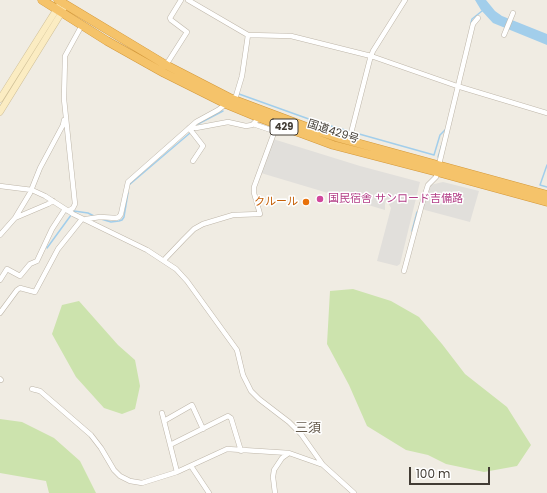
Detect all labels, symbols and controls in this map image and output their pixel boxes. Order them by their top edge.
street label: 国道429号 [306,118,360,146]
road number: 429 [270,119,298,135]
place label: 国民宿舎 サンロード吉備路 [328,192,463,206]
marker: 国民宿舎 サンロード吉備路 [315,194,325,204]
place label: クルール [254,195,298,209]
marker: クルール [301,197,311,207]
district label: 三須 [295,421,321,437]
scale bar [411,459,492,485]
text: 100 m [416,465,450,482]

